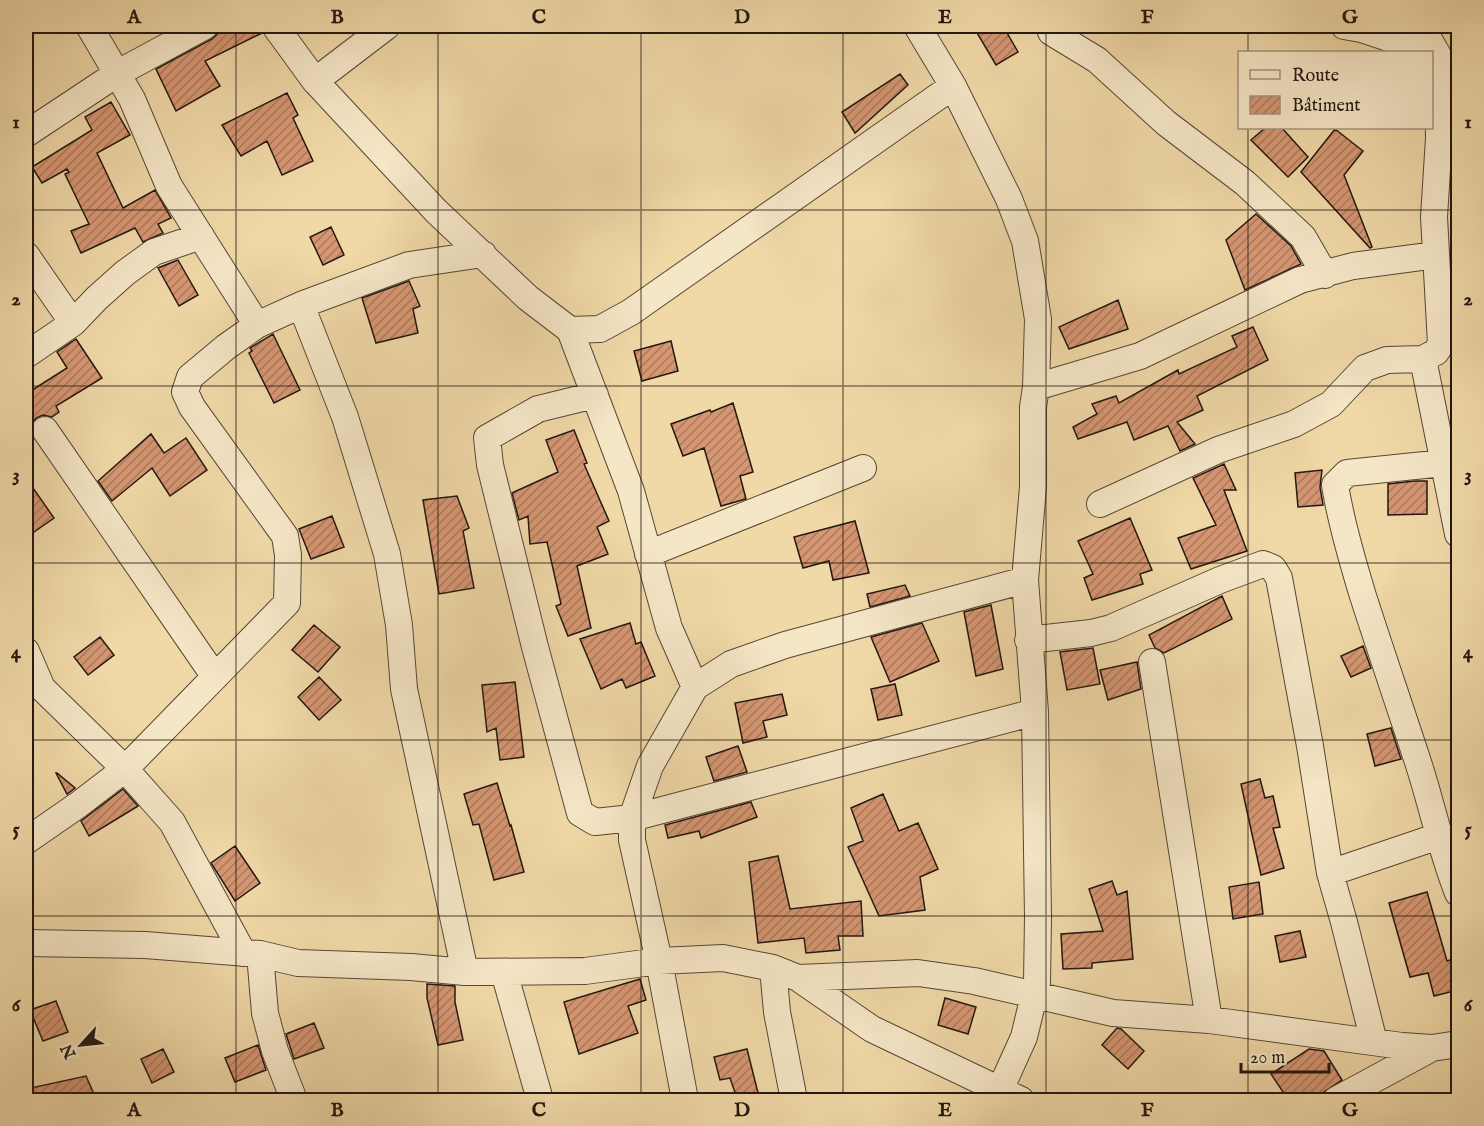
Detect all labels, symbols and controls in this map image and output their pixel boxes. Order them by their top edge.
text: A [126,5,142,30]
text: B [330,5,344,30]
text: C [532,5,546,30]
text: D [734,5,750,30]
text: E [938,5,952,30]
text: F [1141,5,1154,30]
text: G [1342,5,1359,30]
legend [1238,51,1433,129]
text: Route [1292,65,1339,88]
text: Bâtiment [1292,95,1361,118]
text: 1 [12,110,20,135]
text: 1 [1464,110,1472,135]
text: 2 [11,287,21,312]
text: 2 [1463,287,1473,312]
text: 3 [12,463,20,488]
text: 3 [1464,463,1472,488]
text: 4 [11,640,22,665]
text: 4 [1463,640,1474,665]
text: 5 [12,817,20,842]
text: 5 [1464,817,1472,842]
text: 6 [12,993,22,1018]
text: 6 [1464,993,1474,1018]
north arrow [51,1015,111,1075]
scale bar [1241,1036,1330,1074]
text: N [57,1040,82,1063]
text: 20 m [1250,1047,1285,1070]
text: A [126,1098,142,1123]
text: B [330,1098,344,1123]
text: C [532,1098,546,1123]
text: D [734,1098,750,1123]
text: E [938,1098,952,1123]
text: F [1141,1098,1154,1123]
text: G [1342,1098,1359,1123]

